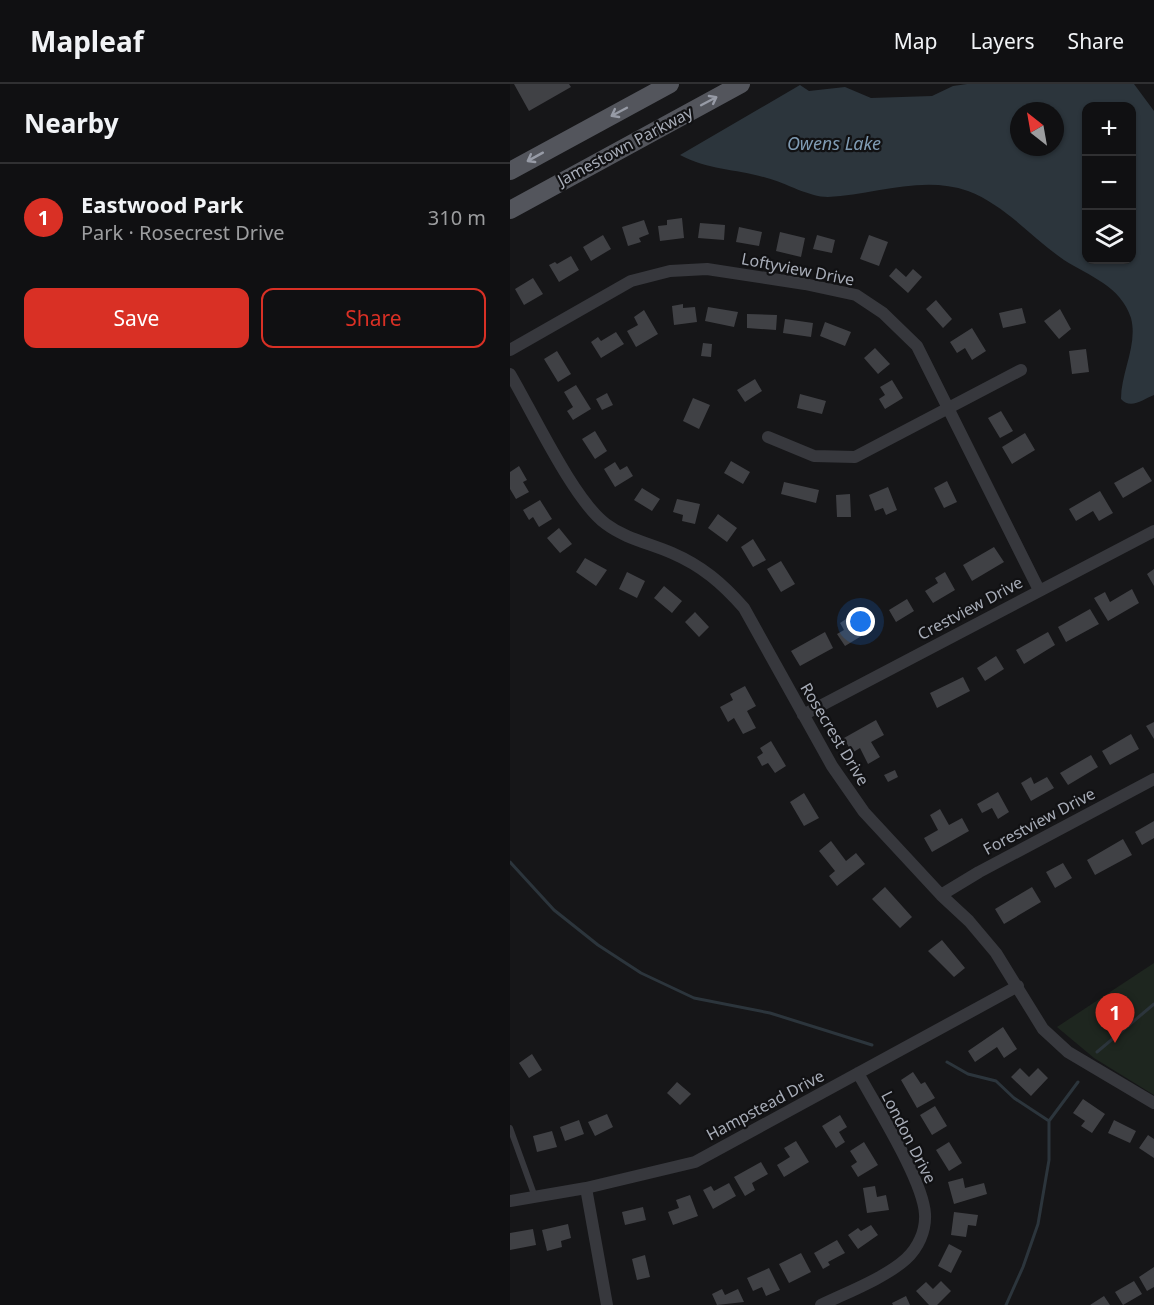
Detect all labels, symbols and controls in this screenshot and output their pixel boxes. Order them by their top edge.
text: Mapleaf [30,22,144,60]
text: Map [894,27,938,55]
text: Layers [971,27,1035,55]
text: Share [1068,27,1124,55]
one-way arrow [700,95,717,107]
street label: Jamestown Parkway [552,101,697,192]
north arrow [1010,102,1064,156]
map controls [1082,102,1136,264]
button: + [1082,102,1136,156]
text: Nearby [24,105,119,141]
one-way arrow [610,107,628,118]
water label: Owens Lake [787,131,881,155]
one-way arrow [526,152,544,163]
button: − [1082,156,1136,210]
text: Eastwood Park [81,189,243,219]
text: 1 [38,204,49,231]
text: 310 m [428,204,486,231]
button: layers [1082,210,1136,264]
text: Park · Rosecrest Drive [81,219,285,246]
street label: Loftyview Drive [740,247,856,291]
button: Save [24,288,249,348]
button: Share [261,288,486,348]
street label: Crestview Drive [914,571,1026,645]
your location [846,607,875,636]
street label: Rosecrest Drive [796,678,874,790]
street label: Forestview Drive [979,782,1099,860]
pin: 1 [1096,994,1134,1043]
street label: Hampstead Drive [702,1065,828,1145]
street label: London Drive [876,1087,942,1187]

